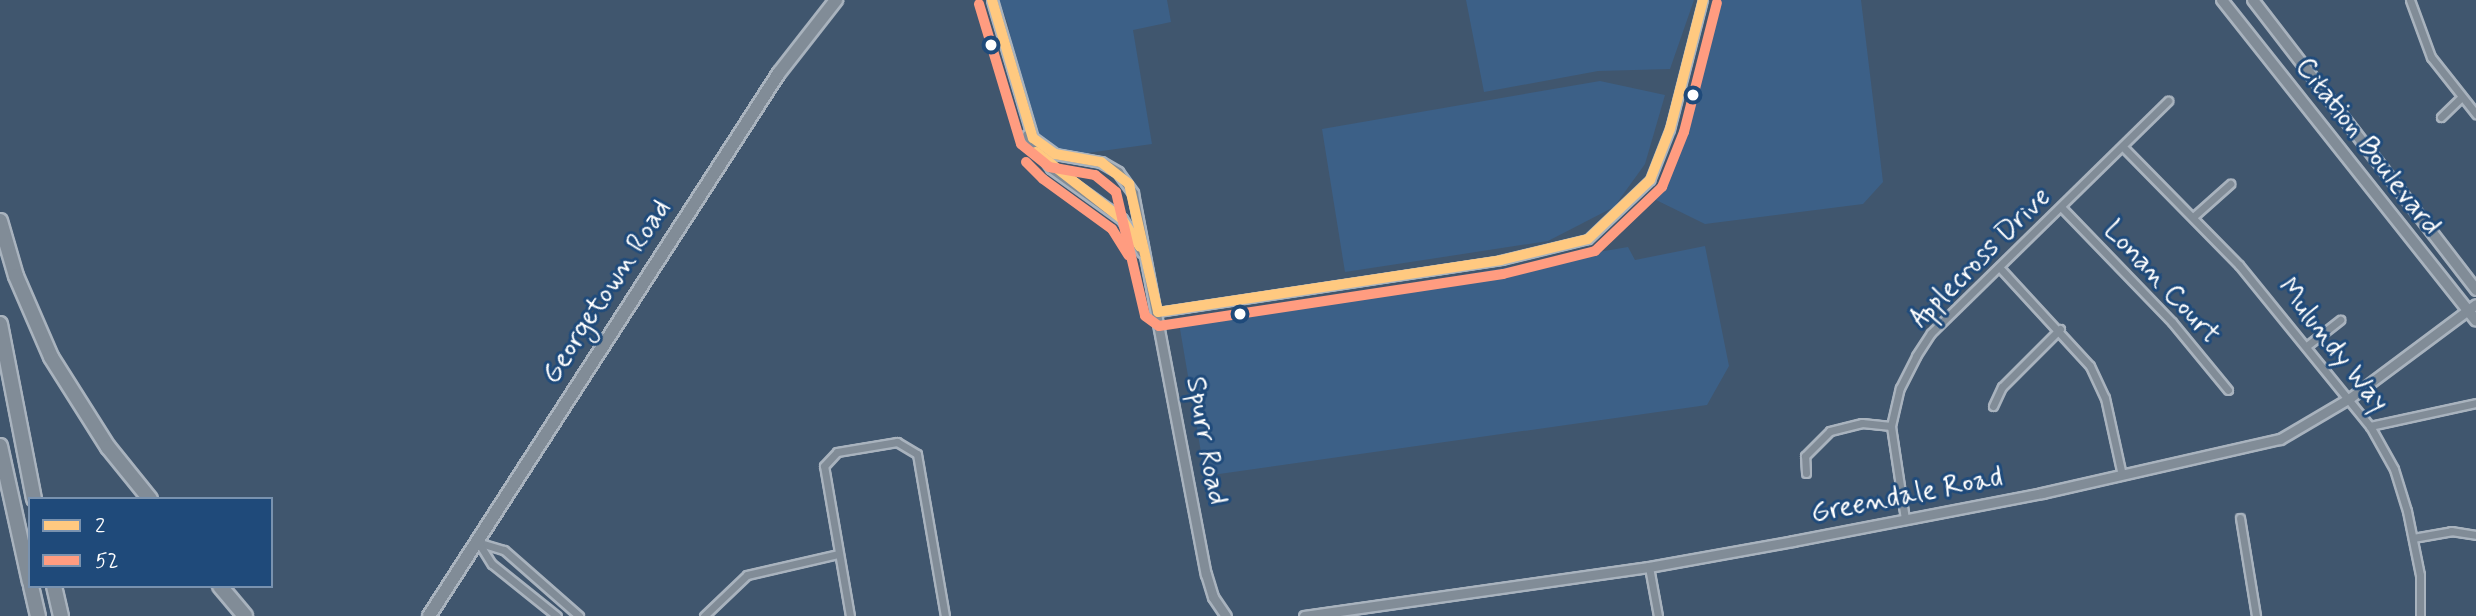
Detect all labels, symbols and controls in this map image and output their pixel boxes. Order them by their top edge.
unlabelled marker [984,38,998,52]
street label: Citation Boulevard [2289,53,2445,241]
unlabelled marker [1686,88,1700,102]
street label: Applecross Drive [1905,182,2057,334]
street label: Georgetown Road [535,194,679,390]
street label: Lonan Court [2096,215,2226,351]
street label: Mulundy Way [2268,271,2396,421]
unlabelled marker [1233,307,1247,321]
street label: Spurr Road [1177,374,1233,508]
street label: Greendale Road [1810,461,2004,531]
legend [28,497,273,588]
text: 2 [95,512,105,540]
text: 52 [95,547,119,575]

